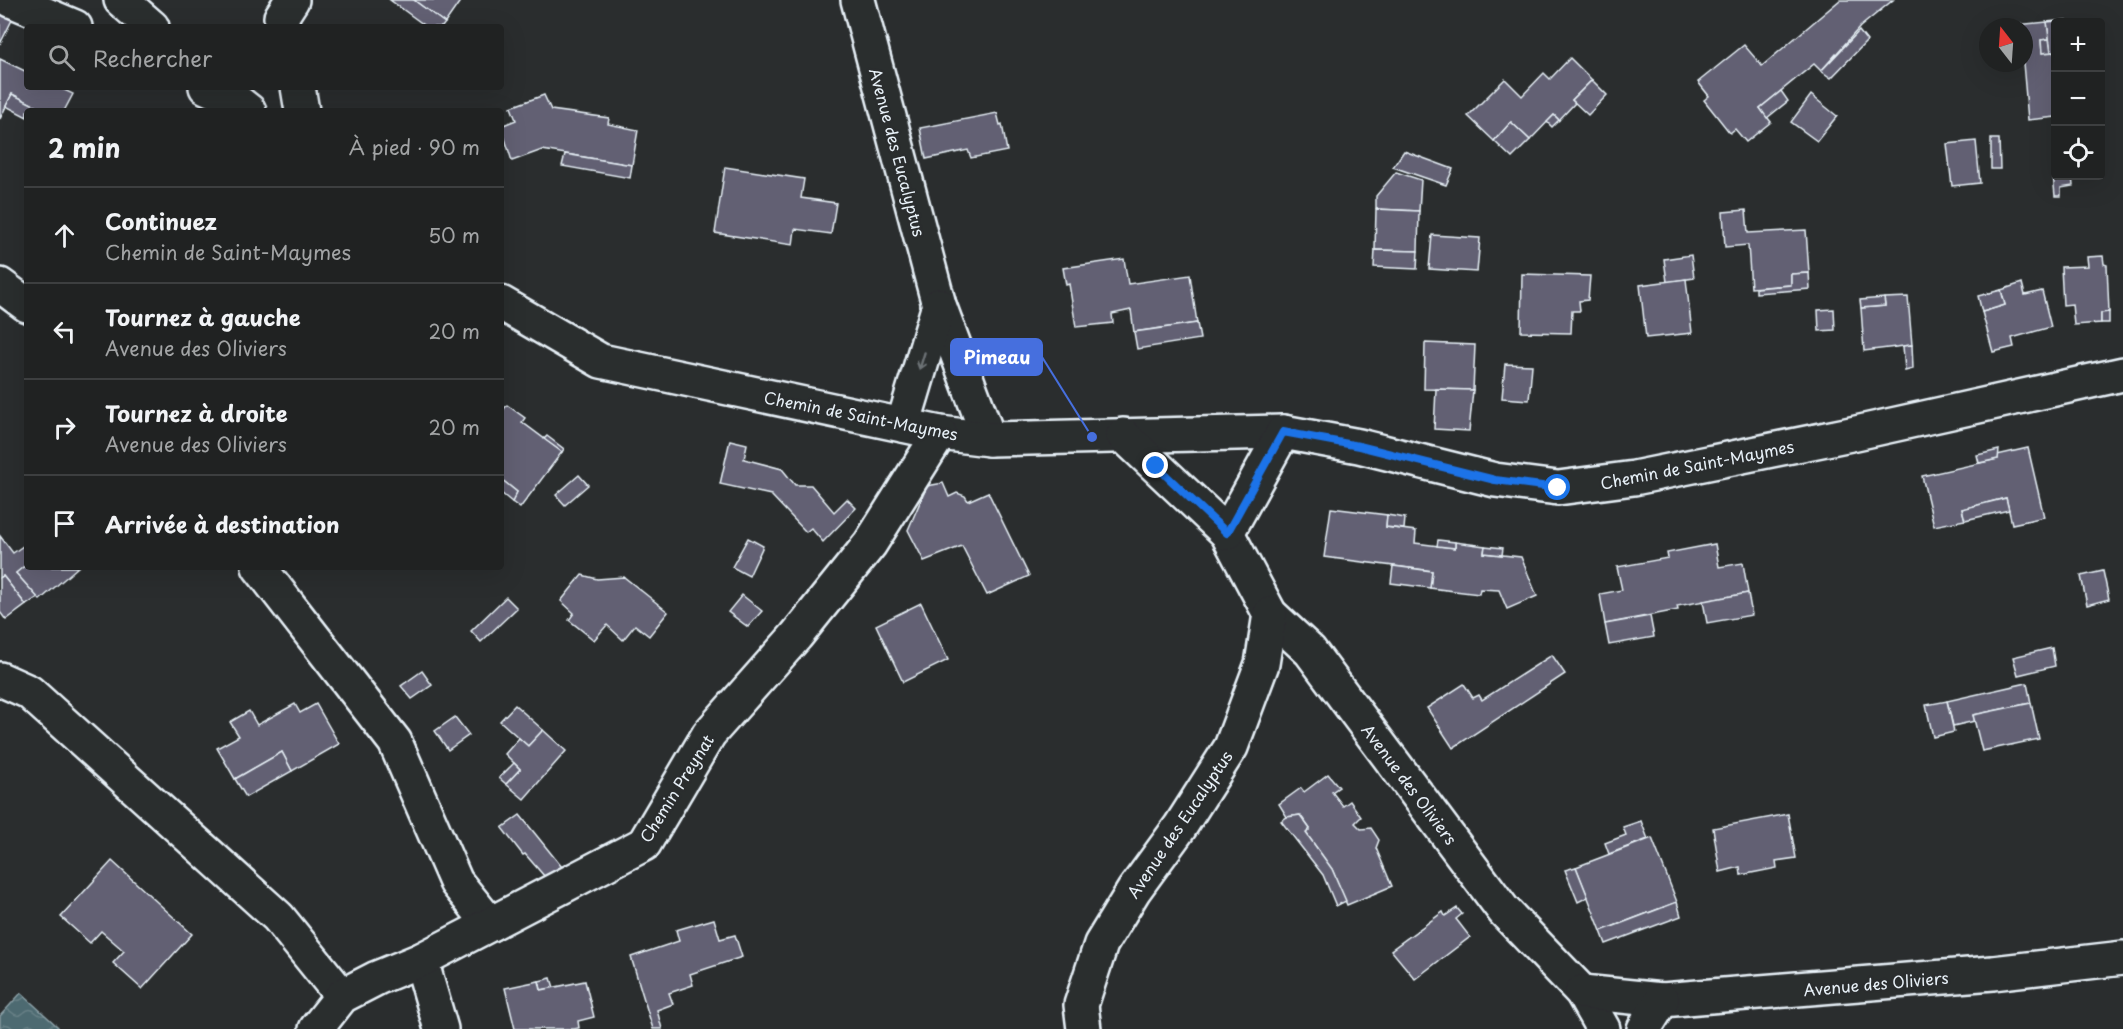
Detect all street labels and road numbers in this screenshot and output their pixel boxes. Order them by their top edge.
street label: Avenue des Eucalyptus [864,65,932,239]
street label: Chemin de Saint-Maymes [762,384,960,446]
street label: Chemin de Saint-Maymes [1598,433,1796,495]
street label: Avenue des Oliviers [1357,719,1463,849]
street label: Chemin Preynat [633,729,719,847]
street label: Avenue des Eucalyptus [1121,745,1237,903]
street label: Avenue des Oliviers [1802,965,1950,1001]

